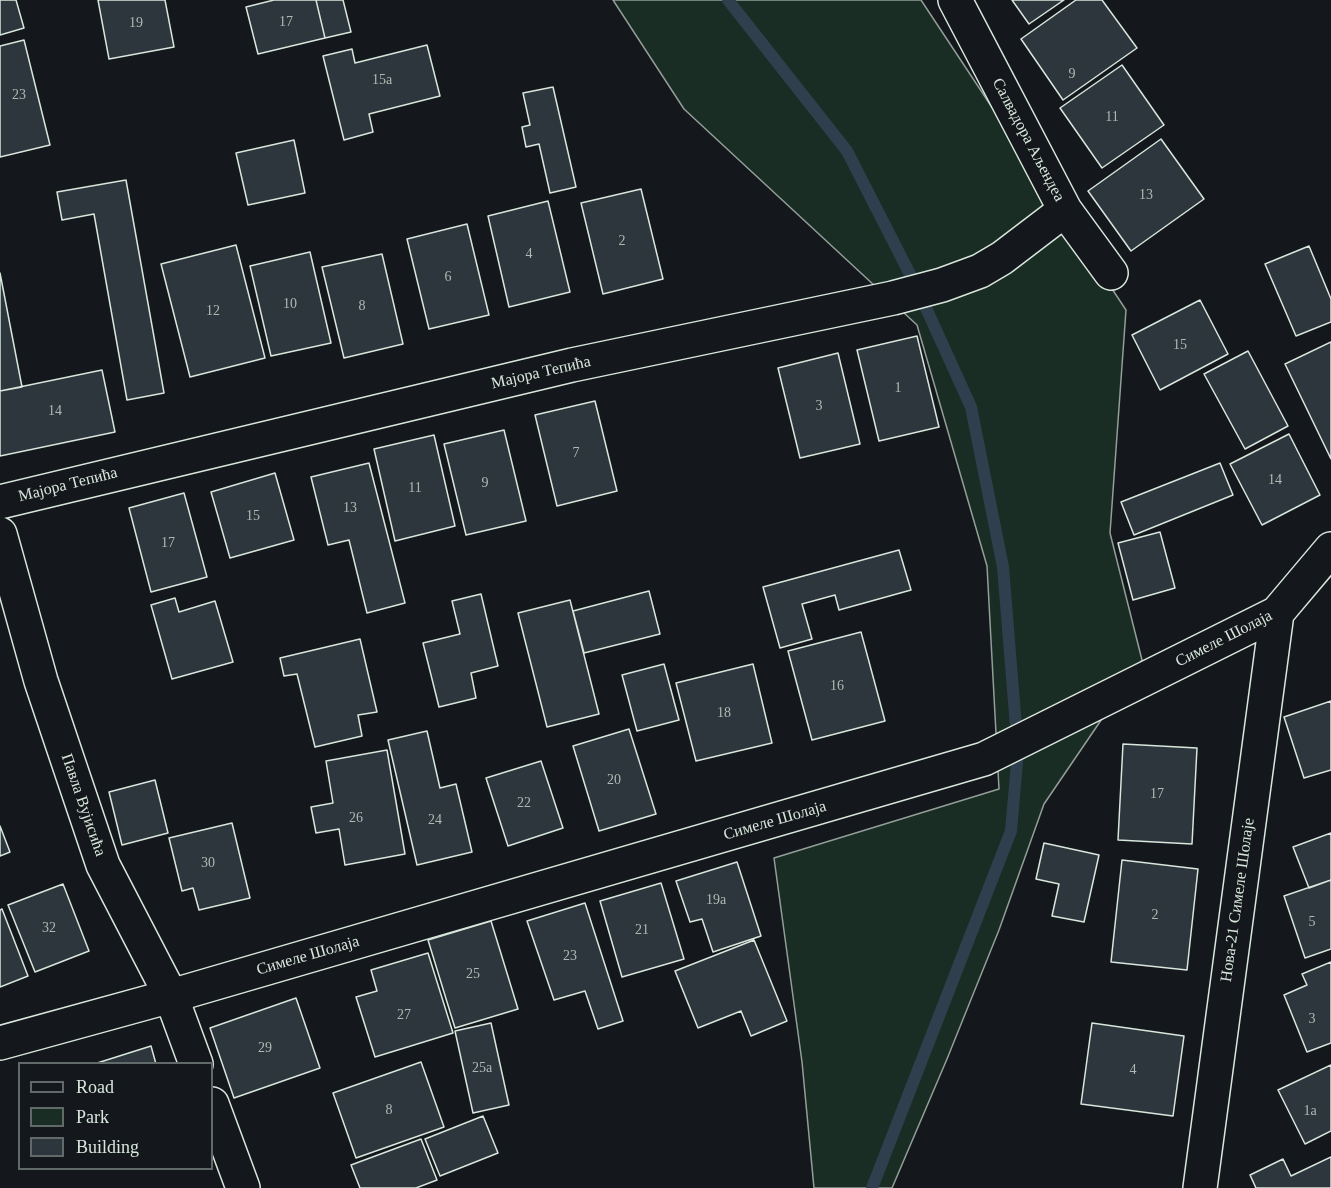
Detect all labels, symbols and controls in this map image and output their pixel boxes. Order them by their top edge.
house number: 17 [279,14,293,30]
house number: 19 [129,15,143,31]
house number: 9 [1068,66,1076,82]
house number: 15a [372,72,392,88]
street label: Салвадора Аљендеа [987,75,1069,205]
house number: 23 [12,87,26,103]
house number: 11 [1105,109,1119,125]
house number: 13 [1139,187,1153,203]
house number: 2 [618,233,626,249]
house number: 4 [526,246,532,262]
house number: 6 [445,269,452,285]
house number: 10 [283,296,297,312]
house number: 8 [358,298,366,314]
house number: 12 [206,303,220,319]
house number: 15 [1173,337,1187,353]
street label: Мајора Тепића [489,352,593,394]
house number: 1 [894,380,902,396]
house number: 3 [816,398,822,414]
house number: 14 [48,403,62,419]
house number: 7 [572,445,580,461]
street label: Мајора Тепића [16,463,120,507]
house number: 14 [1268,472,1282,488]
house number: 9 [482,475,488,491]
house number: 11 [408,480,422,496]
house number: 13 [343,500,357,516]
house number: 15 [246,508,260,524]
house number: 17 [161,535,175,551]
street label: Симеле Шолаја [1172,606,1276,672]
house number: 16 [830,678,844,694]
house number: 18 [717,705,731,721]
street label: Павла Вујисића [56,751,110,859]
house number: 20 [607,772,621,788]
house number: 17 [1150,786,1164,802]
house number: 22 [517,795,531,811]
street label: Симеле Шолаја [721,797,829,845]
house number: 26 [349,810,363,826]
house number: 24 [428,812,442,828]
street label: Нова-21 Симеле Шолаје [1217,817,1259,983]
house number: 30 [201,855,215,871]
house number: 19a [706,892,726,908]
house number: 2 [1152,907,1158,923]
house number: 5 [1308,914,1316,930]
house number: 32 [42,920,56,936]
house number: 21 [635,922,649,938]
street label: Симеле Шолаја [254,932,362,980]
house number: 23 [563,948,577,964]
house number: 25 [466,966,480,982]
house number: 27 [397,1007,411,1023]
house number: 3 [1308,1011,1316,1027]
house number: 29 [258,1040,272,1056]
house number: 25a [472,1060,492,1076]
legend [18,1062,213,1170]
house number: 4 [1130,1062,1136,1078]
text: Road [76,1077,114,1097]
house number: 8 [386,1102,392,1118]
house number: 1a [1303,1103,1317,1119]
text: Park [76,1107,109,1127]
text: Building [76,1137,139,1157]

